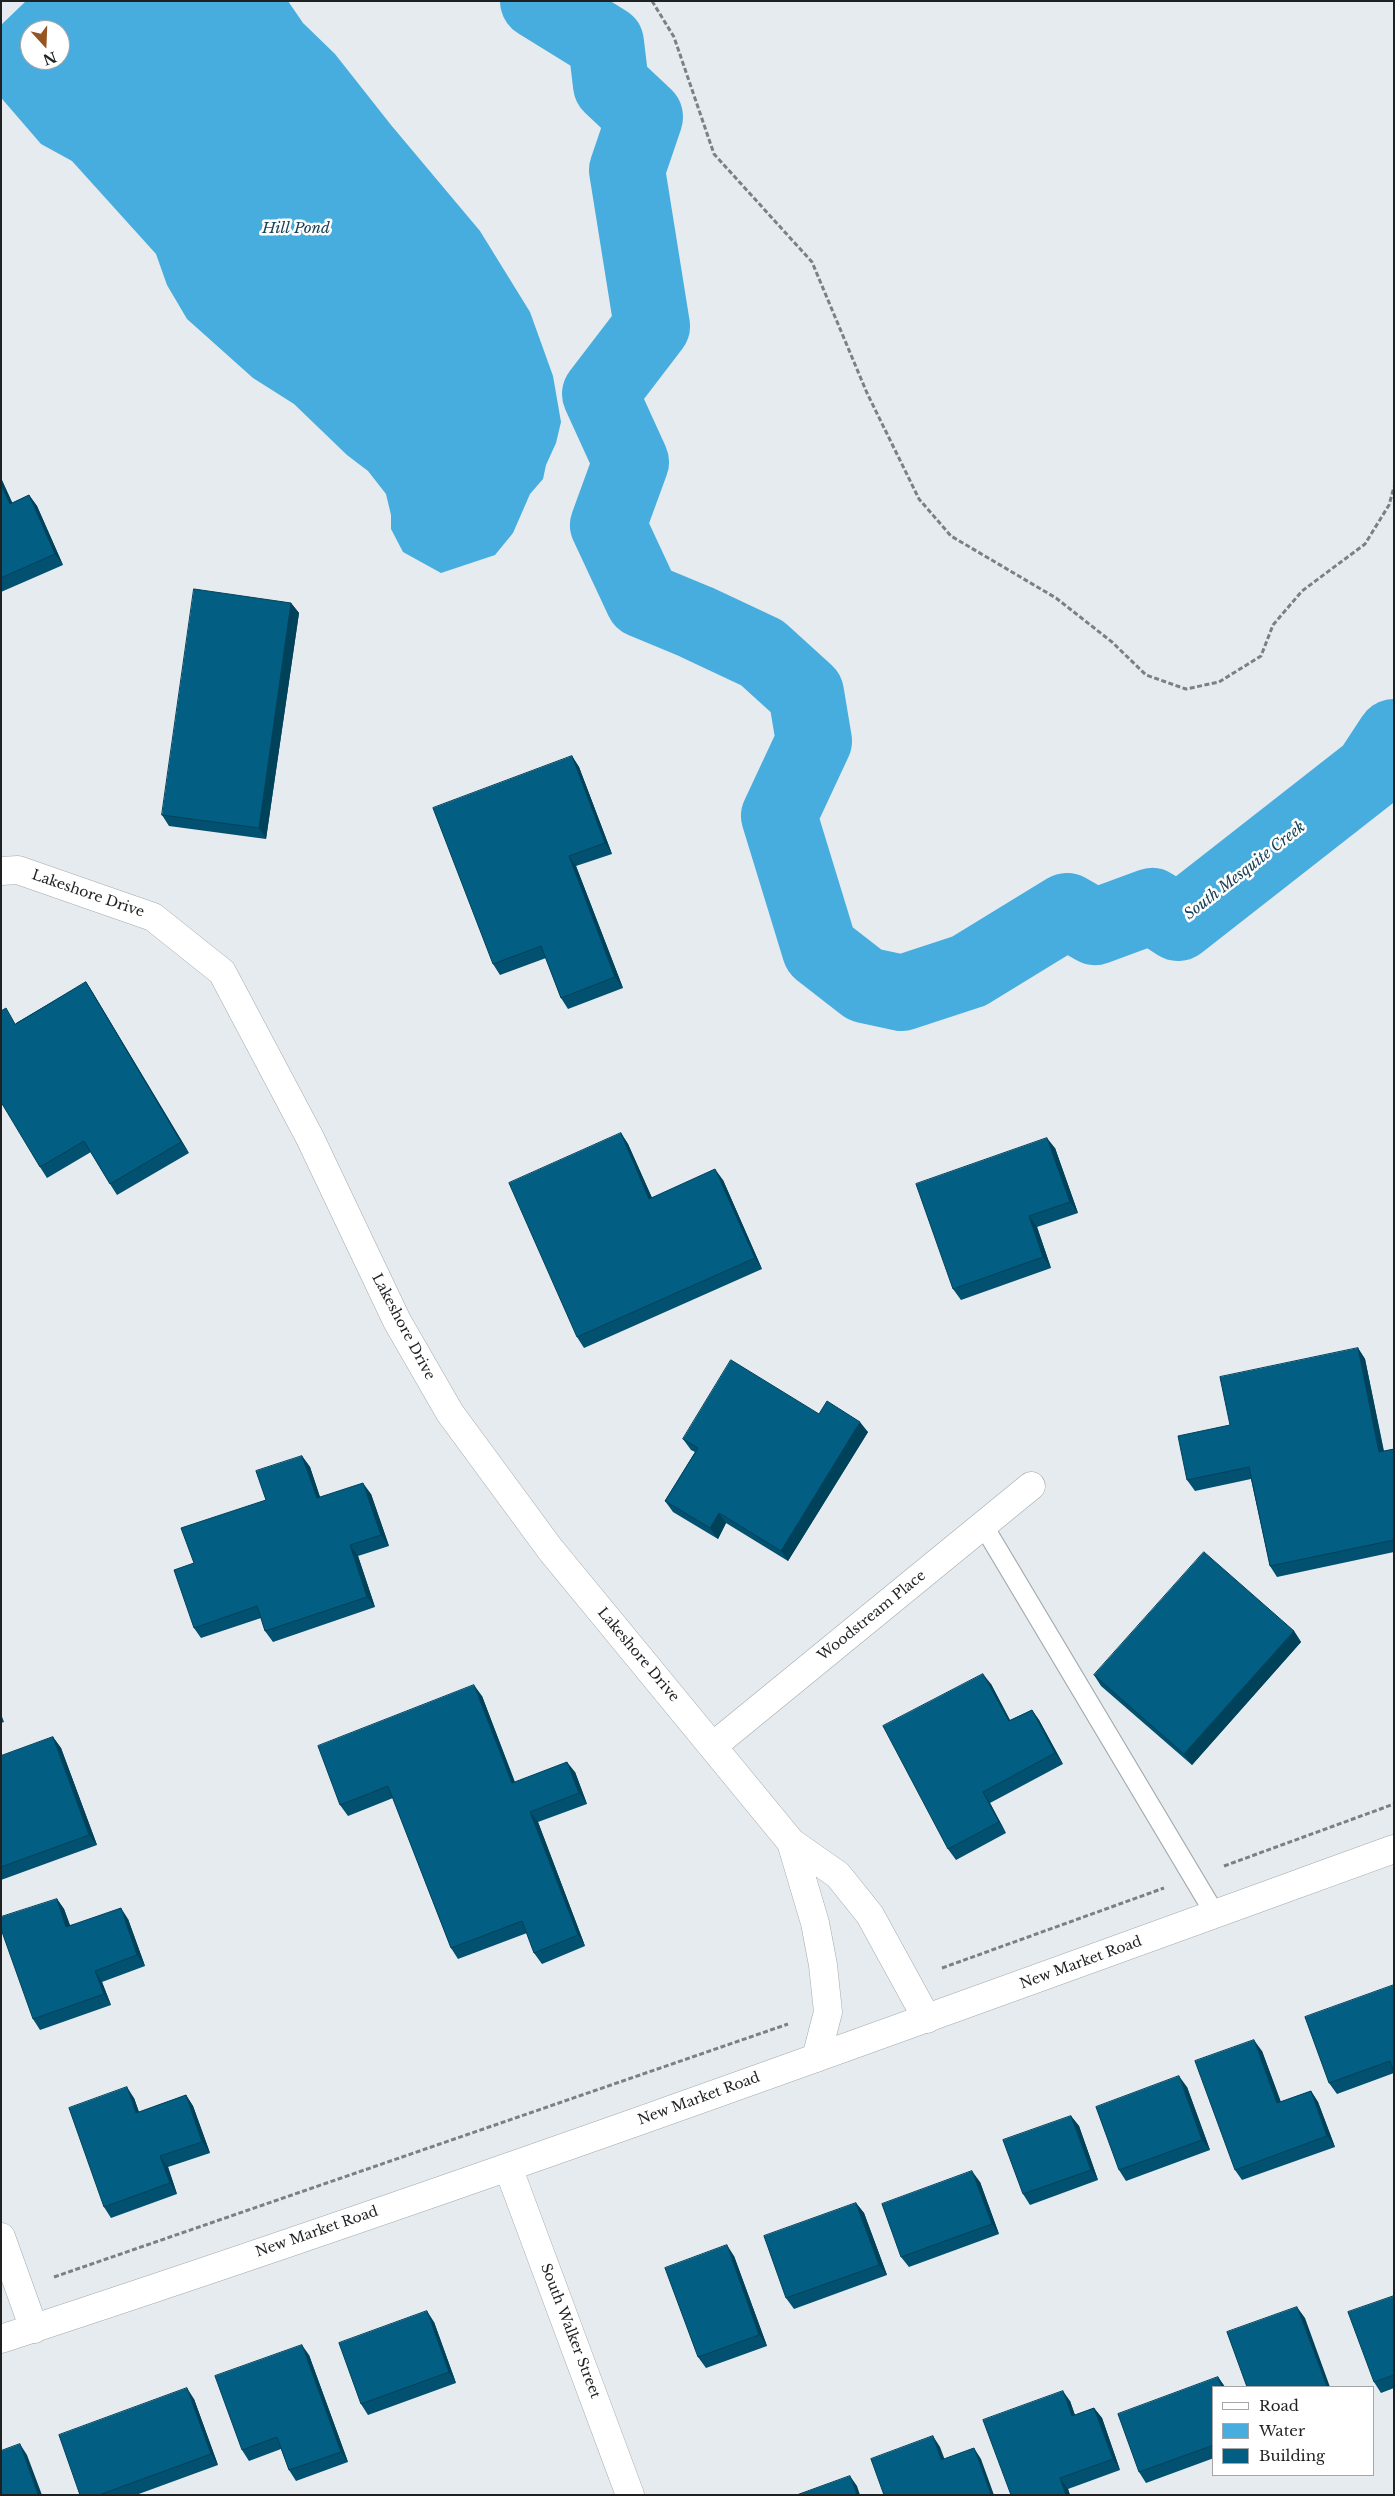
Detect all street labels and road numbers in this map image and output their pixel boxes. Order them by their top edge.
street label: Lakeshore Drive [30,867,146,921]
street label: Lakeshore Drive [368,1271,438,1383]
street label: Woodstream Place [815,1567,929,1665]
street label: Lakeshore Drive [594,1604,682,1706]
street label: New Market Road [1018,1933,1144,1993]
street label: New Market Road [636,2069,762,2129]
street label: New Market Road [254,2203,380,2261]
street label: South Walker Street [537,2261,603,2401]

